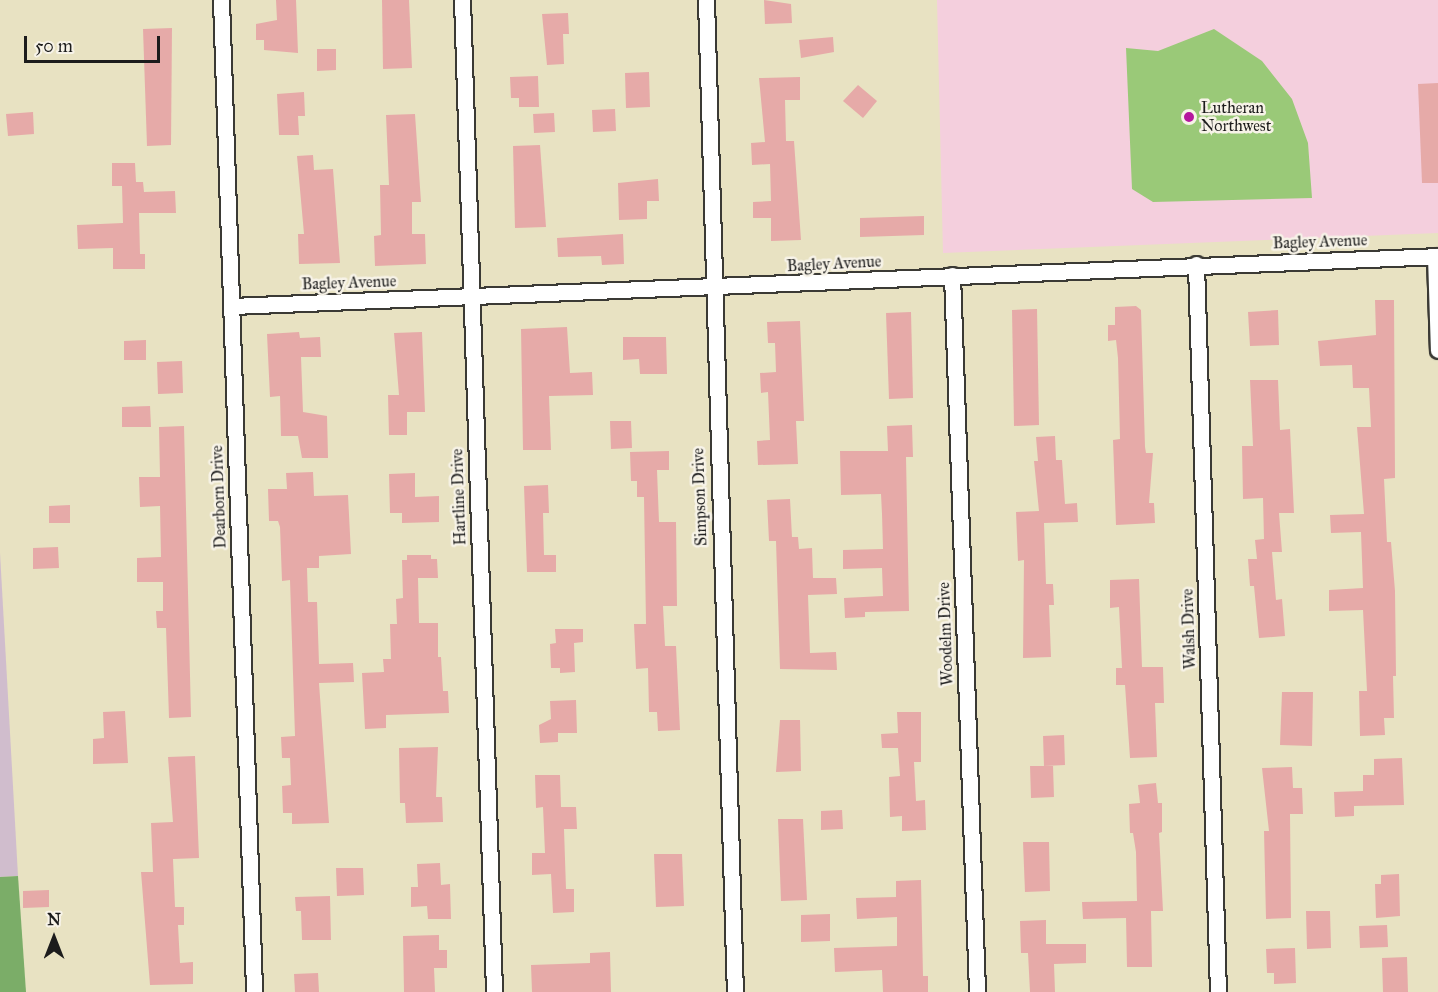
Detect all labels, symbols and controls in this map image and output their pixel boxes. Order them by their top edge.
scale bar [27,24,164,62]
text: 50 m [35,35,73,57]
place label: Lutheran Northwest [1201,98,1271,136]
marker: Lutheran Northwest [1182,110,1196,124]
street label: Bagley Avenue [1272,231,1368,253]
street label: Bagley Avenue [786,252,882,276]
street label: Bagley Avenue [301,272,397,294]
street label: Dearborn Drive [208,445,230,549]
street label: Hartline Drive [448,448,470,546]
street label: Simpson Drive [689,448,711,546]
street label: Woodelm Drive [935,582,957,686]
street label: Walsh Drive [1178,588,1200,670]
north arrow [24,908,84,968]
text: N [47,910,61,929]

